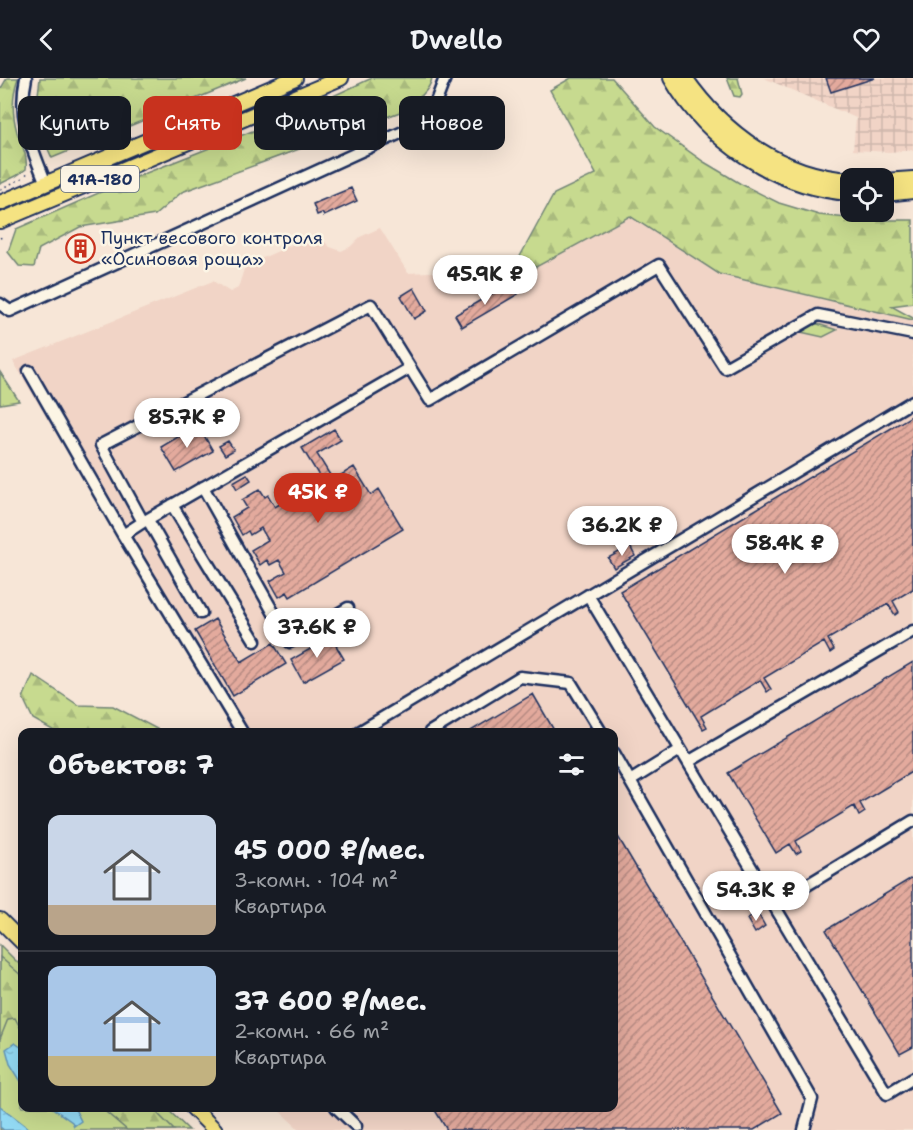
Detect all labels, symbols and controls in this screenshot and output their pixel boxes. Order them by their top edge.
text: Dwello [410,21,503,58]
icon: back [30,23,63,56]
icon: heart [850,23,883,56]
chip: Купить [18,96,131,150]
chip: Снять [143,96,242,150]
chip: Фильтры [254,96,387,150]
chip: Новое [399,96,505,150]
road number: 41А-180 [61,166,139,192]
map controls [840,168,894,222]
button: locate [840,168,894,222]
place label: Пункт весового контроля «Осиновая роща» [101,226,323,271]
building icon: Пункт весового контроля «Осиновая роща» [64,232,96,264]
pin: 45.9K ₽ [430,255,540,306]
text: 45.9K ₽ [447,261,523,287]
pin: 85.7K ₽ [132,398,242,449]
text: 85.7K ₽ [148,404,226,430]
pin: 45K ₽ [276,473,360,524]
text: 45K ₽ [288,479,348,505]
pin: 36.2K ₽ [567,506,677,557]
text: 36.2K ₽ [581,512,663,538]
pin: 58.4K ₽ [730,524,840,575]
text: 58.4K ₽ [746,530,824,556]
pin: 37.6K ₽ [262,608,372,659]
text: 37.6K ₽ [277,614,357,640]
text: Объектов: 7 [48,747,214,782]
icon: filters [555,748,588,781]
text: 45 000 ₽/мес. [234,832,425,867]
icon: home [96,839,168,911]
text: 3-комн. · 104 m² [234,867,398,893]
pin: 54.3K ₽ [701,871,811,922]
text: 54.3K ₽ [716,877,796,903]
text: Квартира [234,893,326,919]
text: 37 600 ₽/мес. [234,983,427,1018]
icon: home [96,990,168,1062]
text: 2-комн. · 66 m² [234,1018,389,1044]
text: Квартира [234,1044,326,1070]

